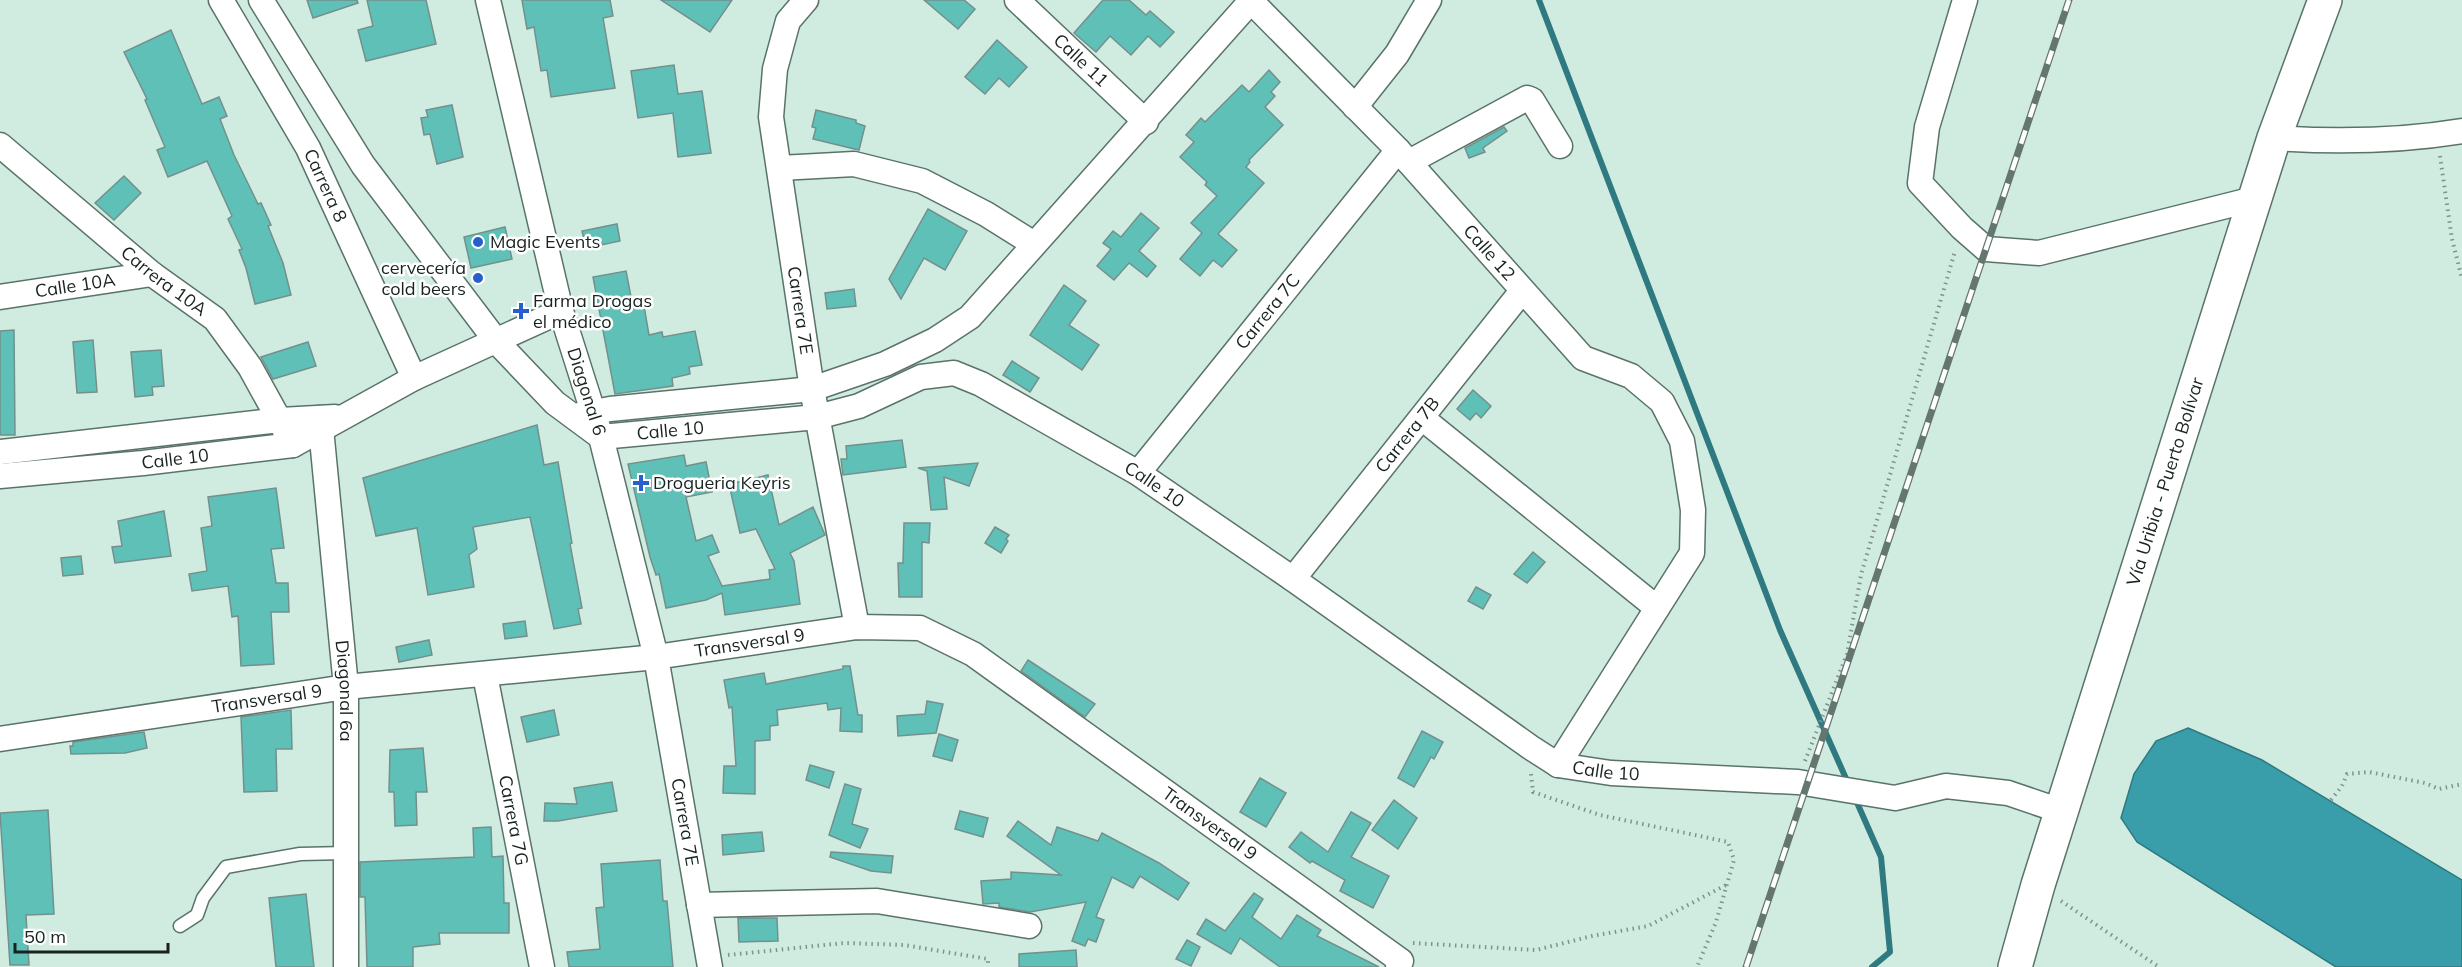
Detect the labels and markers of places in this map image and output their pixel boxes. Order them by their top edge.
place label: Magic Events [490,230,600,253]
marker: Magic Events [471,235,485,249]
place label: cervecería cold beers [381,256,466,300]
marker: cervecería cold beers [471,271,485,285]
place label: Farma Drogas el médico [533,289,652,333]
marker: Farma Drogas el médico [514,304,528,318]
place label: Drogueria Keyris [653,471,791,494]
marker: Drogueria Keyris [634,476,648,490]

